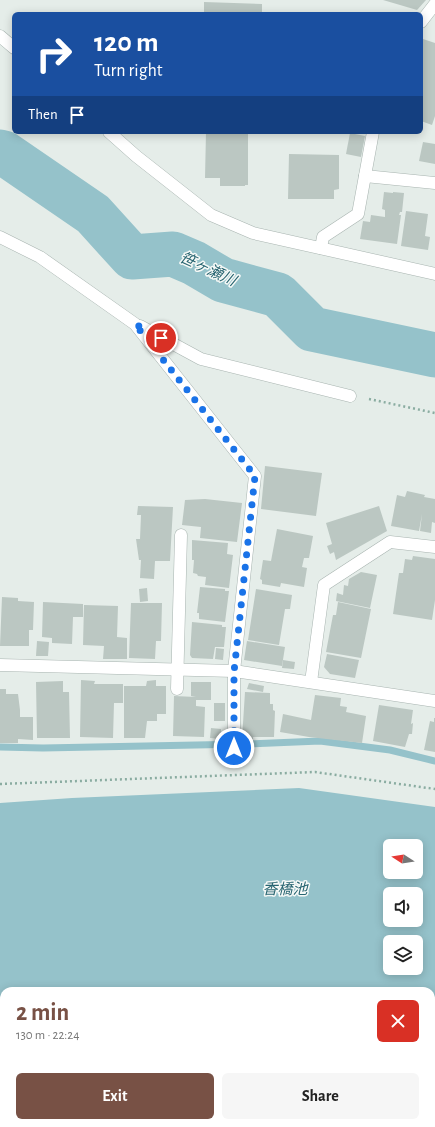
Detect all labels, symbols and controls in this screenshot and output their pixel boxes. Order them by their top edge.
icon: right [28,28,80,80]
text: 120 m [94,29,159,57]
text: Turn right [94,62,163,80]
icon: arrive [66,104,88,126]
text: Then [28,107,58,122]
water label: 笹ヶ瀬川 [177,249,240,290]
pin [144,321,178,355]
icon: arrive [150,327,172,349]
position arrow [213,727,255,769]
north arrow [383,839,423,879]
map controls [383,839,423,975]
water label: 香橋池 [262,881,309,897]
button: sound [383,887,423,927]
button: layers [383,935,423,975]
button: close [377,1000,419,1042]
text: 2 min [16,1001,69,1025]
text: 130 m · 22:24 [16,1029,79,1042]
button: Exit [16,1073,214,1119]
button: Share [222,1073,419,1119]

